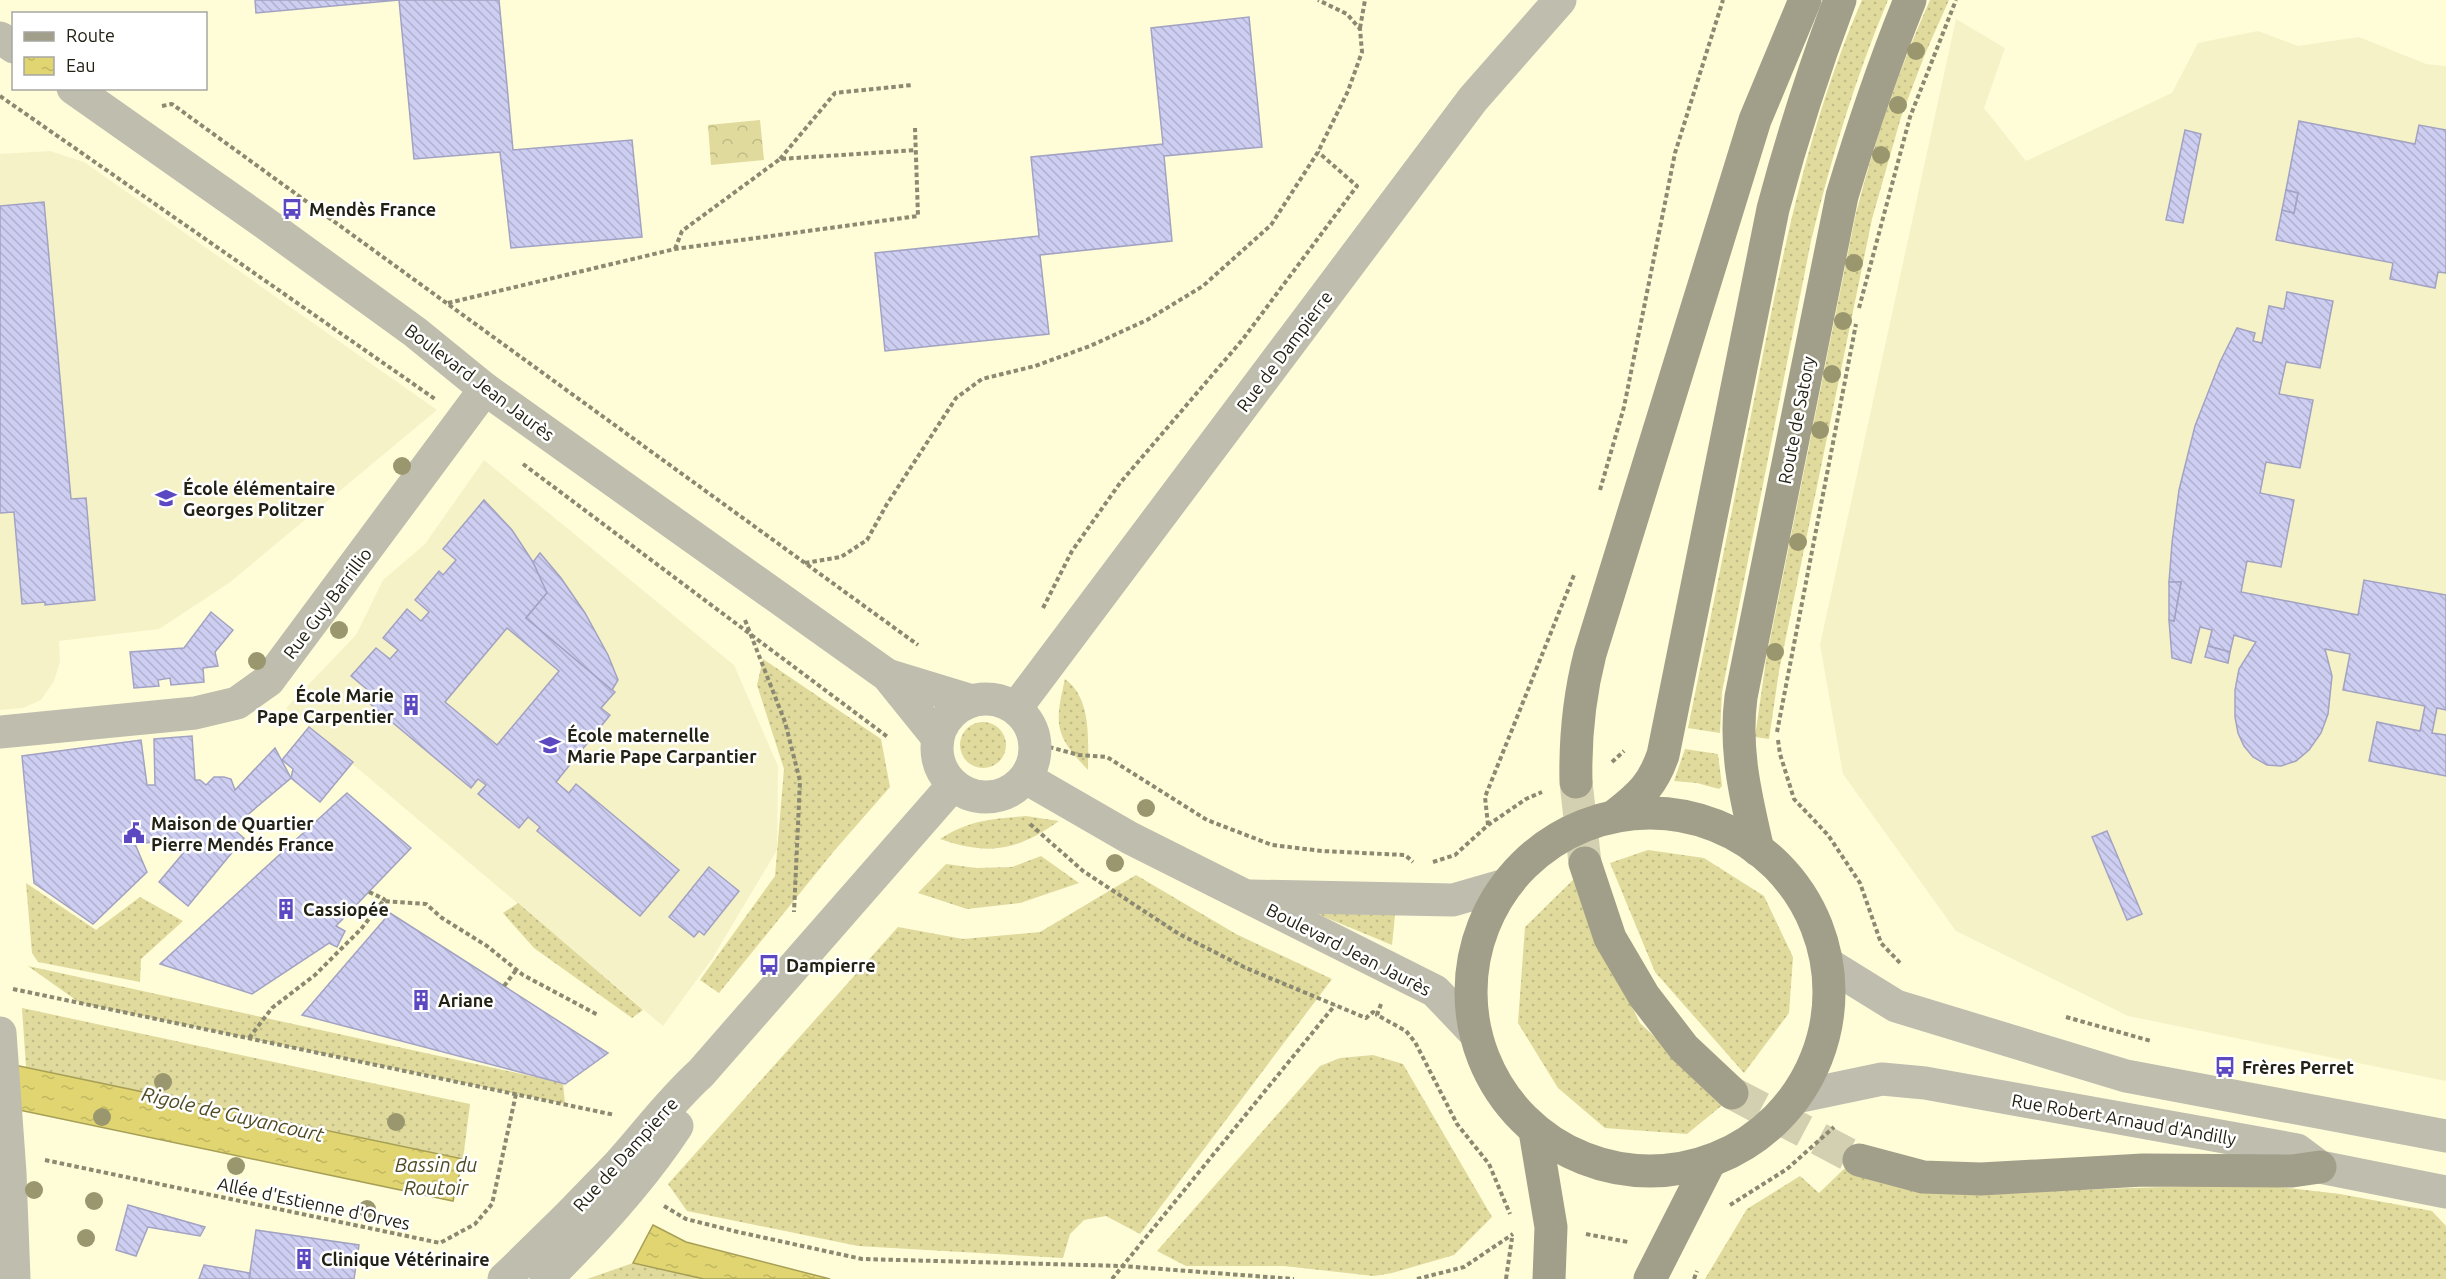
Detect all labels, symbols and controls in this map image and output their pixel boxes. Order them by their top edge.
legend [12,12,207,90]
text: Route [66,25,115,45]
text: Eau [66,55,96,75]
bus stop icon: Mendès France [280,197,304,221]
place label: Mendès France [309,199,436,219]
street label: Rue de Dampierre [1232,287,1336,415]
street label: Boulevard Jean Jaurès [401,319,559,445]
street label: Route de Satory [1774,354,1818,486]
place label: École élémentaire Georges Politzer [183,477,335,519]
school or university icon: École élémentaire Georges Politzer [154,486,178,510]
street label: Rue Guy Barrillio [279,544,375,662]
place label: École Marie Pape Carpentier [257,684,395,726]
building icon: École Marie Pape Carpentier [399,693,423,717]
place label: École maternelle Marie Pape Carpantier [567,724,757,766]
school or university icon: École maternelle Marie Pape Carpantier [538,733,562,757]
place label: Maison de Quartier Pierre Mendés France [151,813,334,854]
public building icon: Maison de Quartier Pierre Mendés France [122,821,146,845]
building icon: Cassiopée [274,897,298,921]
place label: Cassiopée [303,899,389,919]
street label: Boulevard Jean Jaurès [1263,899,1435,999]
bus stop icon: Dampierre [757,953,781,977]
place label: Dampierre [786,955,876,975]
building icon: Ariane [409,988,433,1012]
place label: Ariane [438,990,494,1010]
bus stop icon: Frères Perret [2213,1055,2237,1079]
place label: Frères Perret [2242,1057,2354,1077]
water label: Rigole de Guyancourt [140,1082,327,1146]
street label: Rue Robert Arnaud d'Andilly [2010,1089,2238,1149]
street label: Rue de Dampierre [569,1093,681,1215]
water label: Bassin du Routoir [395,1153,478,1199]
street label: Allée d'Estienne d'Orves [216,1173,412,1233]
building icon: Clinique Vétérinaire [292,1247,316,1271]
place label: Clinique Vétérinaire [321,1249,490,1269]

